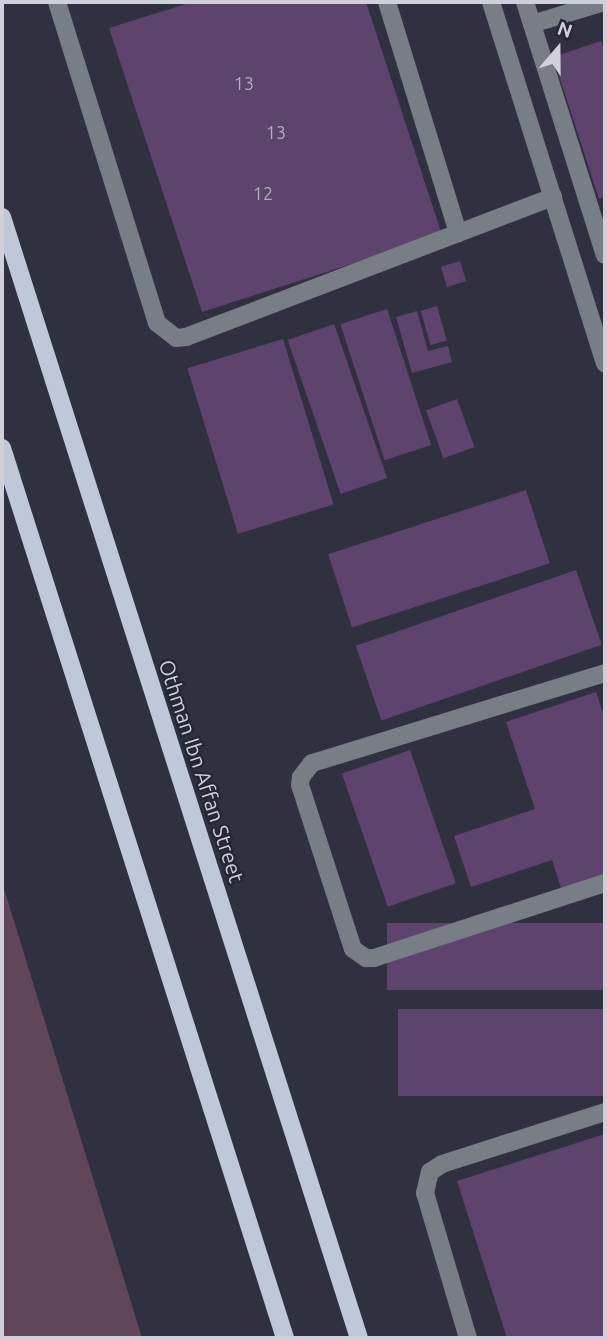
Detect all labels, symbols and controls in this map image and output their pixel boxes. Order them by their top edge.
north arrow [523,14,593,84]
text: N [555,17,576,42]
house number: 13 [234,72,254,94]
house number: 13 [266,121,286,143]
house number: 12 [253,182,273,204]
street label: Othman Ibn Affan Street [154,657,250,885]

